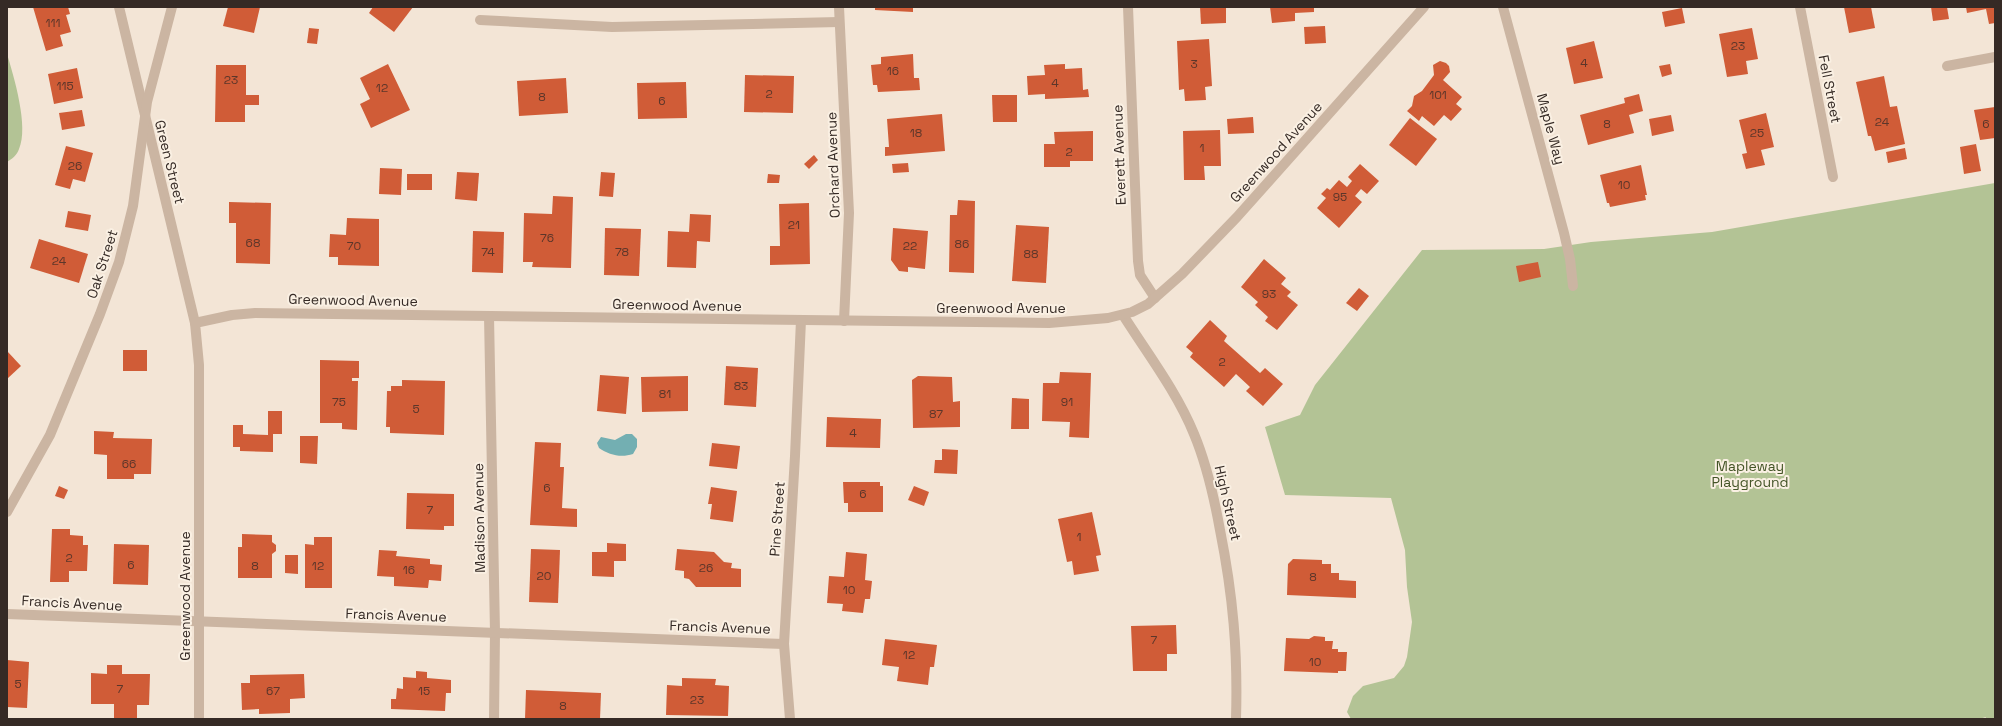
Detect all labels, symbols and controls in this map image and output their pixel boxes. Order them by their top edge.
house number: 111 [45,15,61,31]
house number: 23 [1731,38,1745,54]
street label: Fell Street [1815,53,1845,125]
house number: 4 [1580,55,1588,71]
house number: 3 [1190,56,1198,72]
house number: 16 [887,63,899,79]
house number: 23 [224,72,238,88]
house number: 4 [1051,75,1059,91]
house number: 115 [56,78,74,94]
house number: 12 [376,80,388,96]
house number: 2 [765,86,773,102]
house number: 101 [1429,87,1447,103]
house number: 8 [538,89,546,105]
street label: Maple Way [1533,91,1569,167]
house number: 6 [658,93,666,109]
street label: Greenwood Avenue [1226,98,1326,206]
street label: Everett Avenue [1108,104,1130,206]
street label: Orchard Avenue [822,112,844,218]
house number: 24 [1875,114,1890,130]
house number: 8 [1603,116,1611,132]
house number: 6 [1982,116,1990,132]
street label: Green Street [151,118,189,206]
house number: 18 [910,125,922,141]
house number: 25 [1750,125,1764,141]
house number: 1 [1199,140,1205,156]
house number: 2 [1065,144,1073,160]
house number: 26 [68,158,82,174]
house number: 10 [1618,177,1630,193]
house number: 95 [1333,189,1347,205]
house number: 21 [788,217,800,233]
street label: Oak Street [82,227,122,301]
house number: 76 [540,230,554,246]
house number: 68 [246,235,260,251]
house number: 86 [955,236,969,252]
house number: 70 [347,238,361,254]
house number: 22 [903,238,917,254]
house number: 74 [481,244,495,260]
house number: 78 [615,244,629,260]
house number: 88 [1024,246,1038,262]
house number: 24 [52,253,67,269]
house number: 93 [1262,286,1276,302]
street label: Greenwood Avenue [288,290,418,310]
street label: Greenwood Avenue [612,295,742,315]
street label: Greenwood Avenue [936,299,1066,317]
house number: 2 [1218,354,1226,370]
house number: 83 [734,378,748,394]
house number: 81 [659,386,671,402]
house number: 75 [332,394,346,410]
house number: 91 [1061,394,1073,410]
house number: 5 [412,401,420,417]
house number: 87 [929,406,943,422]
house number: 4 [849,425,857,441]
house number: 66 [122,456,136,472]
park label: Mapleway Playground [1711,457,1789,491]
street label: Madison Avenue [469,463,489,573]
street label: High Street [1211,464,1245,542]
house number: 6 [543,480,551,496]
street label: Pine Street [765,481,789,557]
house number: 6 [859,486,867,502]
house number: 7 [427,502,434,518]
house number: 1 [1076,529,1082,545]
street label: Greenwood Avenue [176,531,194,661]
house number: 2 [65,550,73,566]
house number: 6 [127,557,135,573]
house number: 8 [251,558,259,574]
house number: 12 [312,558,324,574]
house number: 26 [699,560,713,576]
house number: 16 [403,562,415,578]
house number: 20 [537,568,551,584]
house number: 8 [1309,569,1317,585]
house number: 10 [843,582,855,598]
street label: Francis Avenue [21,591,123,615]
street label: Francis Avenue [345,604,447,626]
street label: Francis Avenue [669,616,771,638]
house number: 7 [1151,632,1158,648]
house number: 12 [903,647,915,663]
house number: 10 [1309,654,1321,670]
house number: 5 [14,676,22,692]
house number: 7 [117,681,124,697]
house number: 67 [266,683,280,699]
house number: 15 [418,683,430,699]
house number: 23 [690,692,704,708]
house number: 8 [559,698,567,714]

